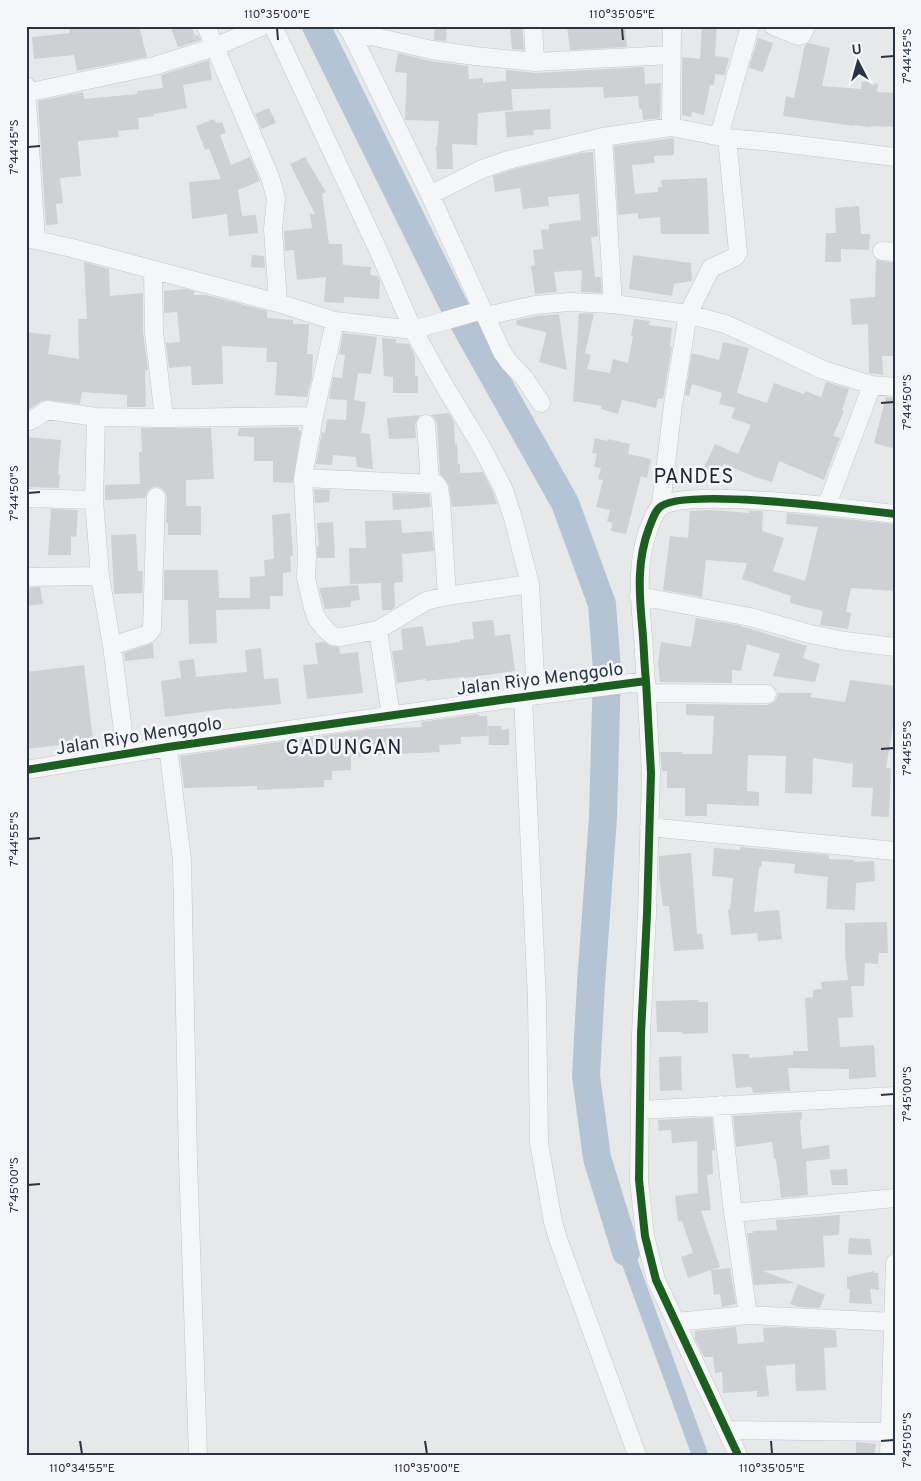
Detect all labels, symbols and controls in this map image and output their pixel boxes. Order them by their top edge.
text: 110°35'00"E [244,7,310,23]
text: 110°35'05"E [589,7,655,23]
text: 7°44'45"S [900,28,916,84]
north arrow [834,38,884,88]
text: U [851,42,863,60]
text: 7°44'45"S [7,119,23,175]
text: 7°44'50"S [900,374,916,430]
text: 7°44'50"S [7,465,23,521]
district label: PANDES [653,465,735,491]
street label: Jalan Riyo Menggolo [455,658,625,702]
street label: Jalan Riyo Menggolo [54,713,224,761]
text: 7°44'55"S [900,720,916,776]
district label: GADUNGAN [286,736,402,762]
text: 7°44'55"S [7,811,23,867]
text: 7°45'00"S [900,1066,916,1122]
text: 7°45'00"S [7,1157,23,1213]
text: 7°45'05"S [900,1412,916,1468]
text: 110°34'55"E [49,1461,115,1477]
text: 110°35'00"E [394,1461,460,1477]
text: 110°35'05"E [739,1461,805,1477]

